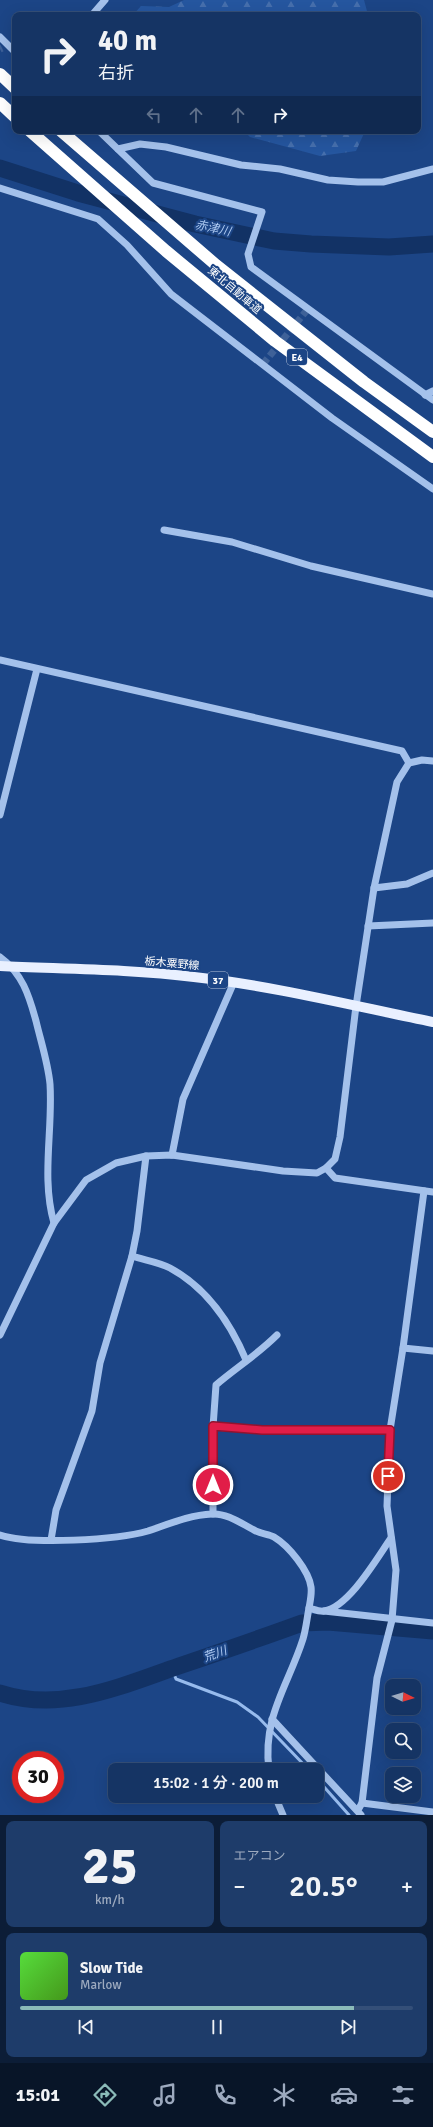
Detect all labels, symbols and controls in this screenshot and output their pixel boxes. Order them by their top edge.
text: 40 m [98,24,157,58]
icon: right [32,28,84,80]
text: 右折 [98,62,134,84]
icon: left [143,104,165,126]
icon: ahead [185,104,207,126]
icon: ahead [227,104,249,126]
icon: right [269,104,291,126]
water label: 赤津川 [194,217,234,240]
street label: 東北自動車道 [205,264,264,317]
road number: E4 [287,349,307,365]
street label: 栃木粟野線 [144,955,200,972]
road number: 37 [208,972,228,988]
pin [371,1459,405,1493]
position arrow [192,1464,234,1506]
icon: arrive [377,1465,399,1487]
water label: 荒川 [201,1643,231,1666]
north arrow [385,1679,421,1715]
map controls [385,1679,421,1803]
button: search [385,1723,421,1759]
speed limit sign: 30 [12,1751,64,1803]
button: layers [385,1767,421,1803]
text: 15:02 · 1 分 · 200 m [153,1774,279,1792]
text: 25 [82,1834,138,1898]
text: エアコン [234,1848,286,1864]
text: 20.5° [289,1868,357,1905]
text: − [234,1873,245,1900]
text: + [401,1873,413,1900]
text: km/h [95,1892,124,1908]
text: Slow Tide [80,1959,143,1977]
text: Marlow [80,1977,122,1993]
icon: previous [75,2016,97,2038]
icon: pause [206,2016,228,2038]
icon: next [337,2016,359,2038]
icon: directions [91,2081,119,2109]
icon: music [151,2081,179,2109]
icon: phone [211,2081,239,2109]
icon: climate [270,2081,298,2109]
icon: car [330,2081,358,2109]
icon: filters [389,2081,417,2109]
text: 15:01 [16,2084,60,2106]

